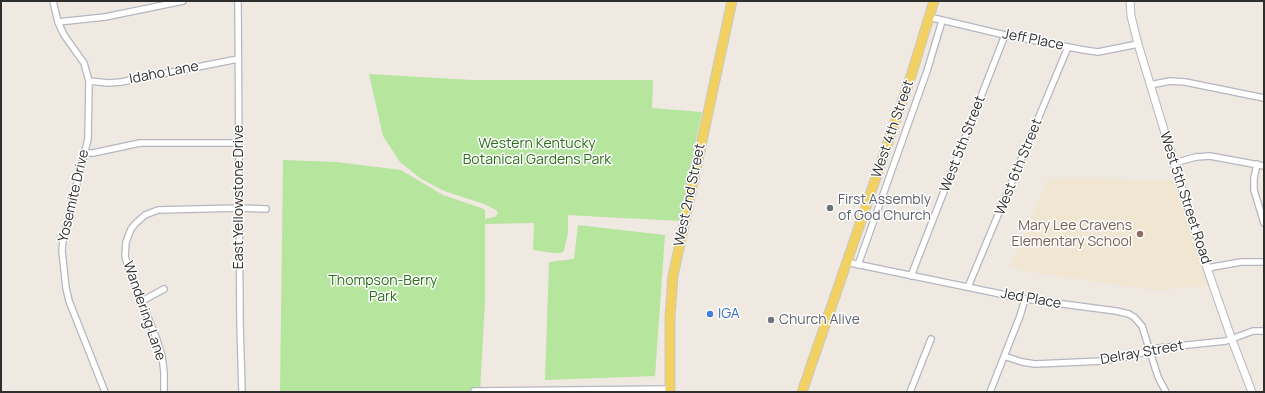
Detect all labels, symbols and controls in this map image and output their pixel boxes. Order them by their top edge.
street label: Jeff Place [1001,26,1065,54]
street label: Idaho Lane [128,58,200,88]
street label: West 4th Street [868,78,918,180]
street label: West 5th Street [937,93,989,195]
street label: West 6th Street [992,116,1046,218]
street label: East Yellowstone Drive [231,125,247,269]
street label: West 5th Street Road [1156,130,1214,266]
park label: Western Kentucky Botanical Gardens Park [463,136,611,168]
street label: West 2nd Street [671,142,709,248]
street label: Yosemite Drive [55,148,93,244]
place label: First Assembly of God Church [838,192,931,224]
marker: First Assembly of God Church [825,203,835,213]
place label: Mary Lee Cravens Elementary School [1012,218,1132,250]
marker: Mary Lee Cravens Elementary School [1135,229,1145,239]
street label: Wandering Lane [119,259,169,363]
park label: Thompson-Berry Park [328,273,438,306]
street label: Jed Place [1000,285,1062,313]
place label: IGA [718,306,740,322]
marker: IGA [705,309,715,319]
place label: Church Alive [779,312,860,328]
marker: Church Alive [766,315,776,325]
street label: Delray Street [1099,337,1185,369]

